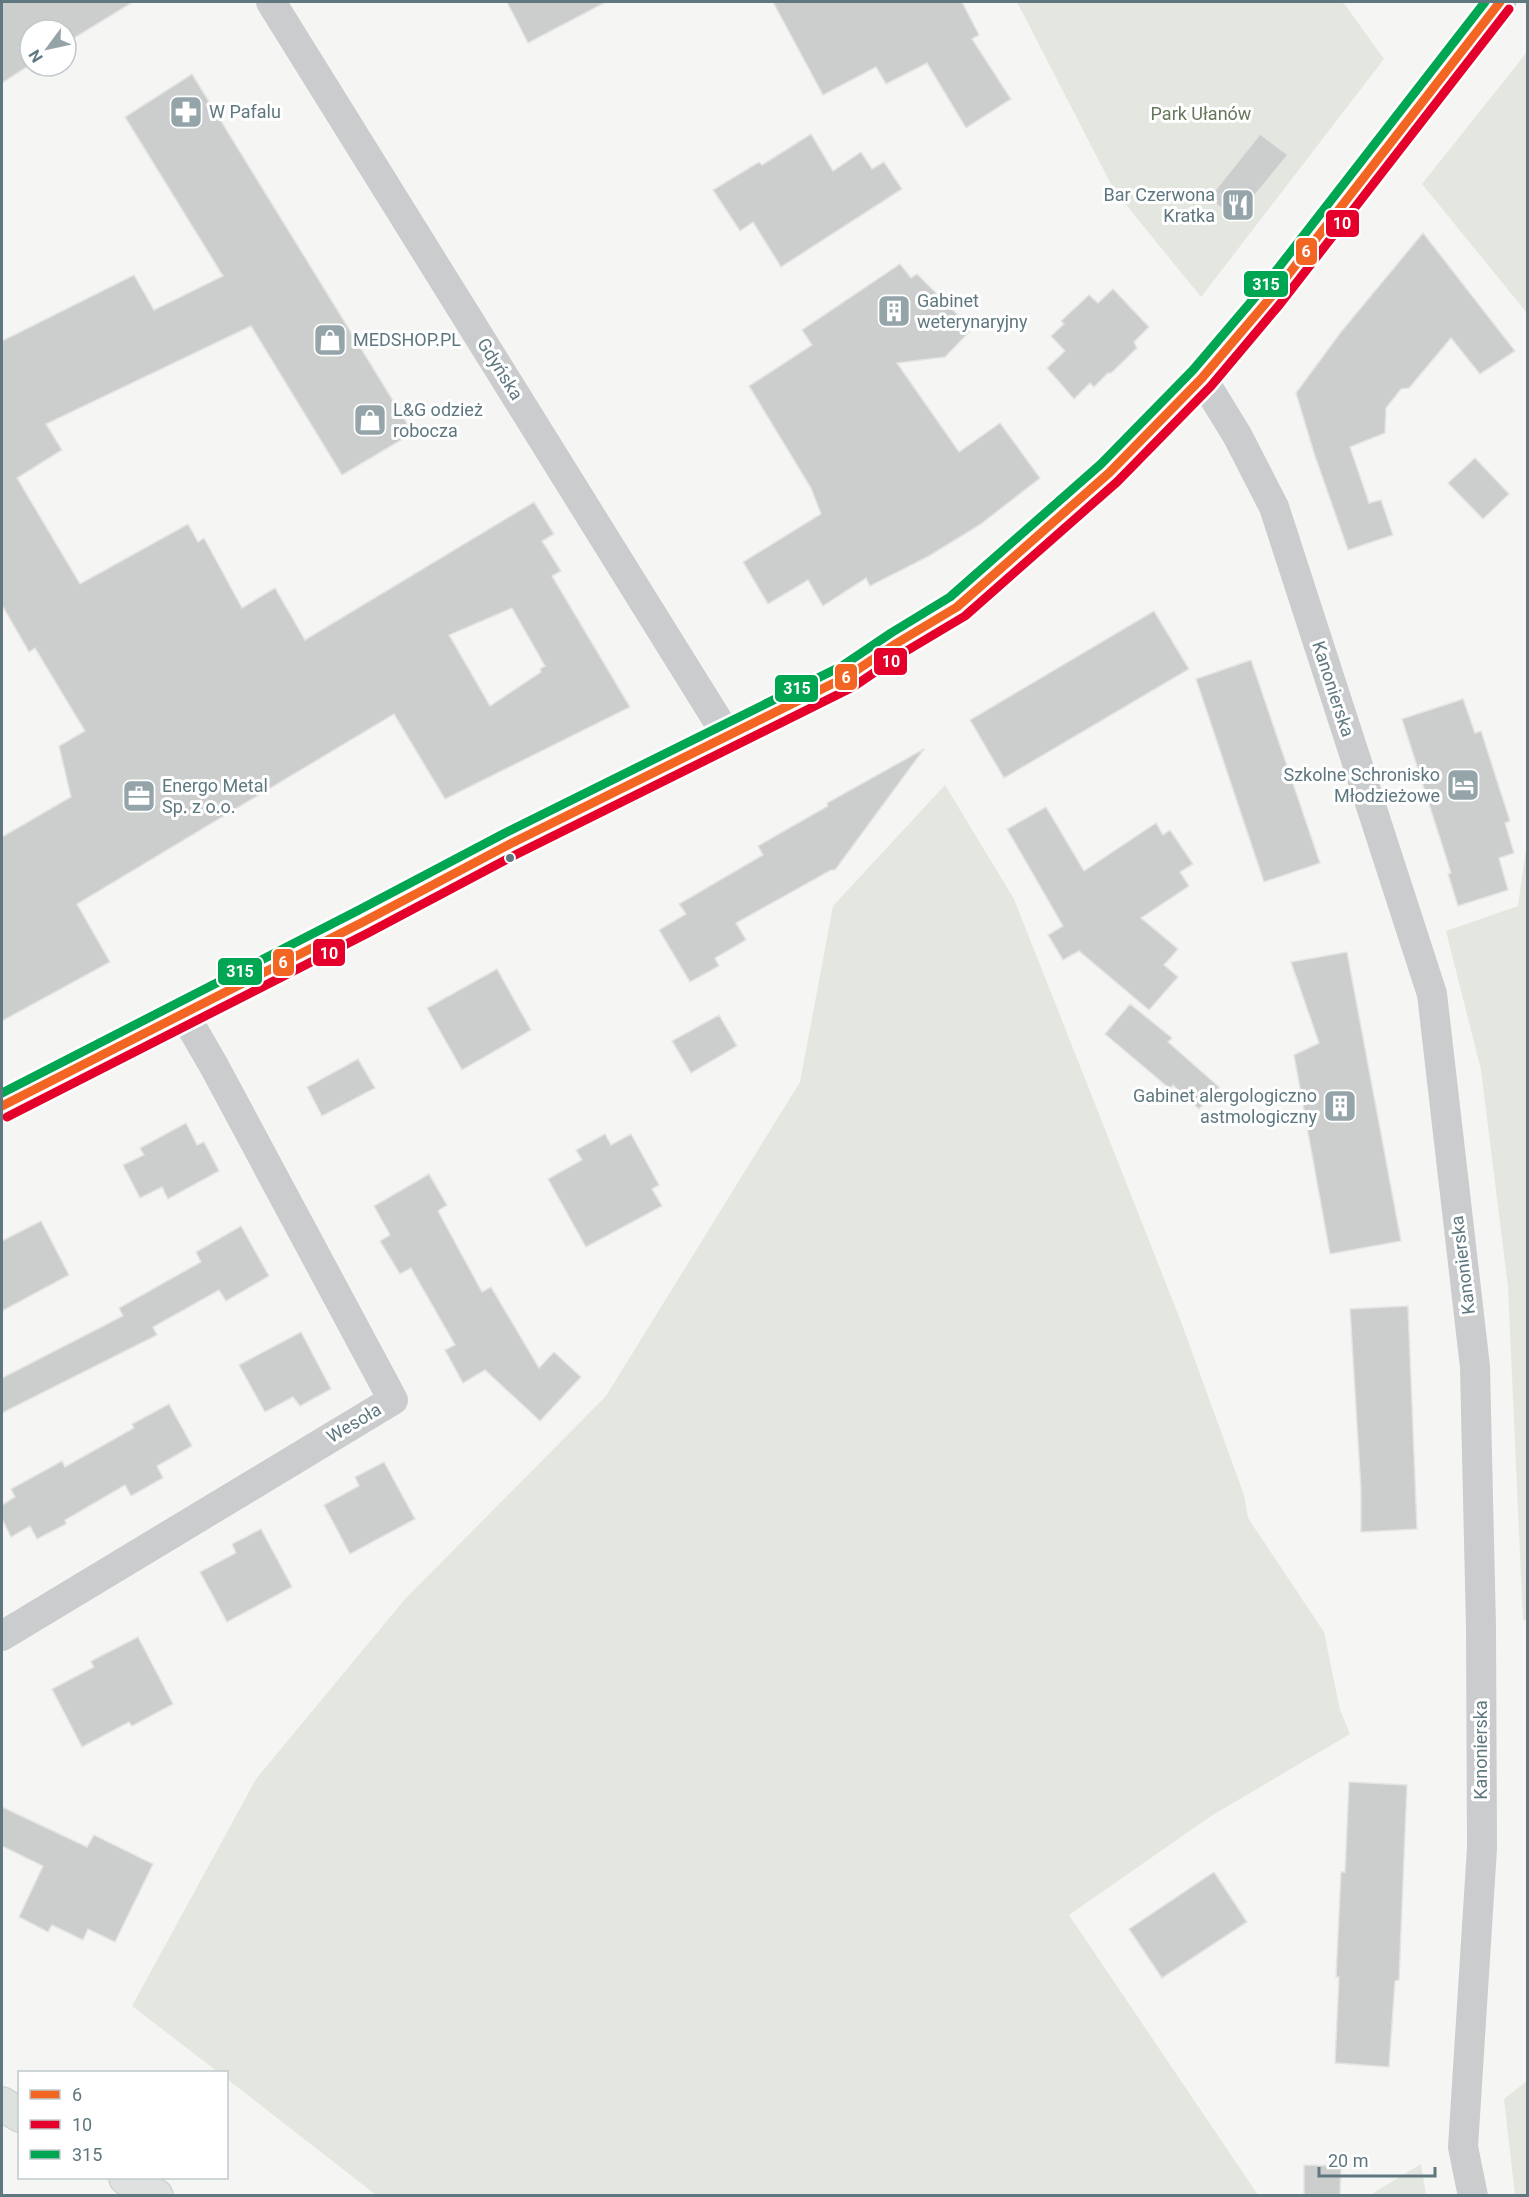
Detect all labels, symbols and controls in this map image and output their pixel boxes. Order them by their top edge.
north arrow [18,18,78,78]
text: N [25,46,47,66]
pharmacy icon: W Pafalu [168,94,204,130]
place label: W Pafalu [209,101,281,122]
park label: Park Ułanów [1151,103,1252,124]
place label: Bar Czerwona Kratka [1104,184,1215,226]
restaurant icon: Bar Czerwona Kratka [1220,187,1256,223]
line badge: 10 [1325,209,1360,238]
text: 10 [1333,214,1351,233]
line badge: 6 [1295,237,1318,266]
text: 6 [1301,242,1311,261]
line badge: 315 [1243,270,1289,298]
text: 315 [1252,275,1280,294]
place label: Gabinet weterynaryjny [917,290,1028,332]
building icon: Gabinet weterynaryjny [876,293,912,329]
shop icon: MEDSHOP.PL [312,322,348,358]
place label: MEDSHOP.PL [353,329,461,350]
street label: Gdyńska [473,334,528,404]
place label: L&G odzież robocza [393,399,483,441]
shop icon: L&G odzież robocza [352,402,388,438]
street label: Kanonierska [1308,638,1359,739]
line badge: 10 [873,647,908,676]
text: 10 [882,652,900,671]
line badge: 6 [834,663,858,691]
text: 6 [841,668,851,687]
line badge: 315 [774,674,819,703]
text: 315 [783,679,811,698]
place label: Szkolne Schronisko Młodzieżowe [1283,764,1440,806]
hotel icon: Szkolne Schronisko Młodzieżowe [1445,767,1481,803]
place label: Energo Metal Sp. z o.o. [162,775,268,817]
office icon: Energo Metal Sp. z o.o. [121,778,157,814]
unlabelled marker [504,852,516,864]
line badge: 10 [312,938,346,967]
text: 10 [320,944,338,963]
line badge: 6 [272,948,295,977]
text: 6 [278,953,288,972]
line badge: 315 [217,957,263,986]
text: 315 [226,962,254,981]
place label: Gabinet alergologiczno astmologiczny [1133,1085,1317,1127]
building icon: Gabinet alergologiczno astmologiczny [1322,1088,1358,1124]
street label: Kanonierska [1446,1214,1479,1316]
street label: Wesoła [323,1398,385,1447]
street label: Kanonierska [1470,1700,1491,1800]
legend [18,2071,228,2179]
text: 6 [72,2084,82,2105]
text: 10 [72,2114,92,2135]
scale bar [1319,2140,1434,2178]
text: 315 [72,2144,102,2165]
text: 20 m [1328,2150,1368,2171]

